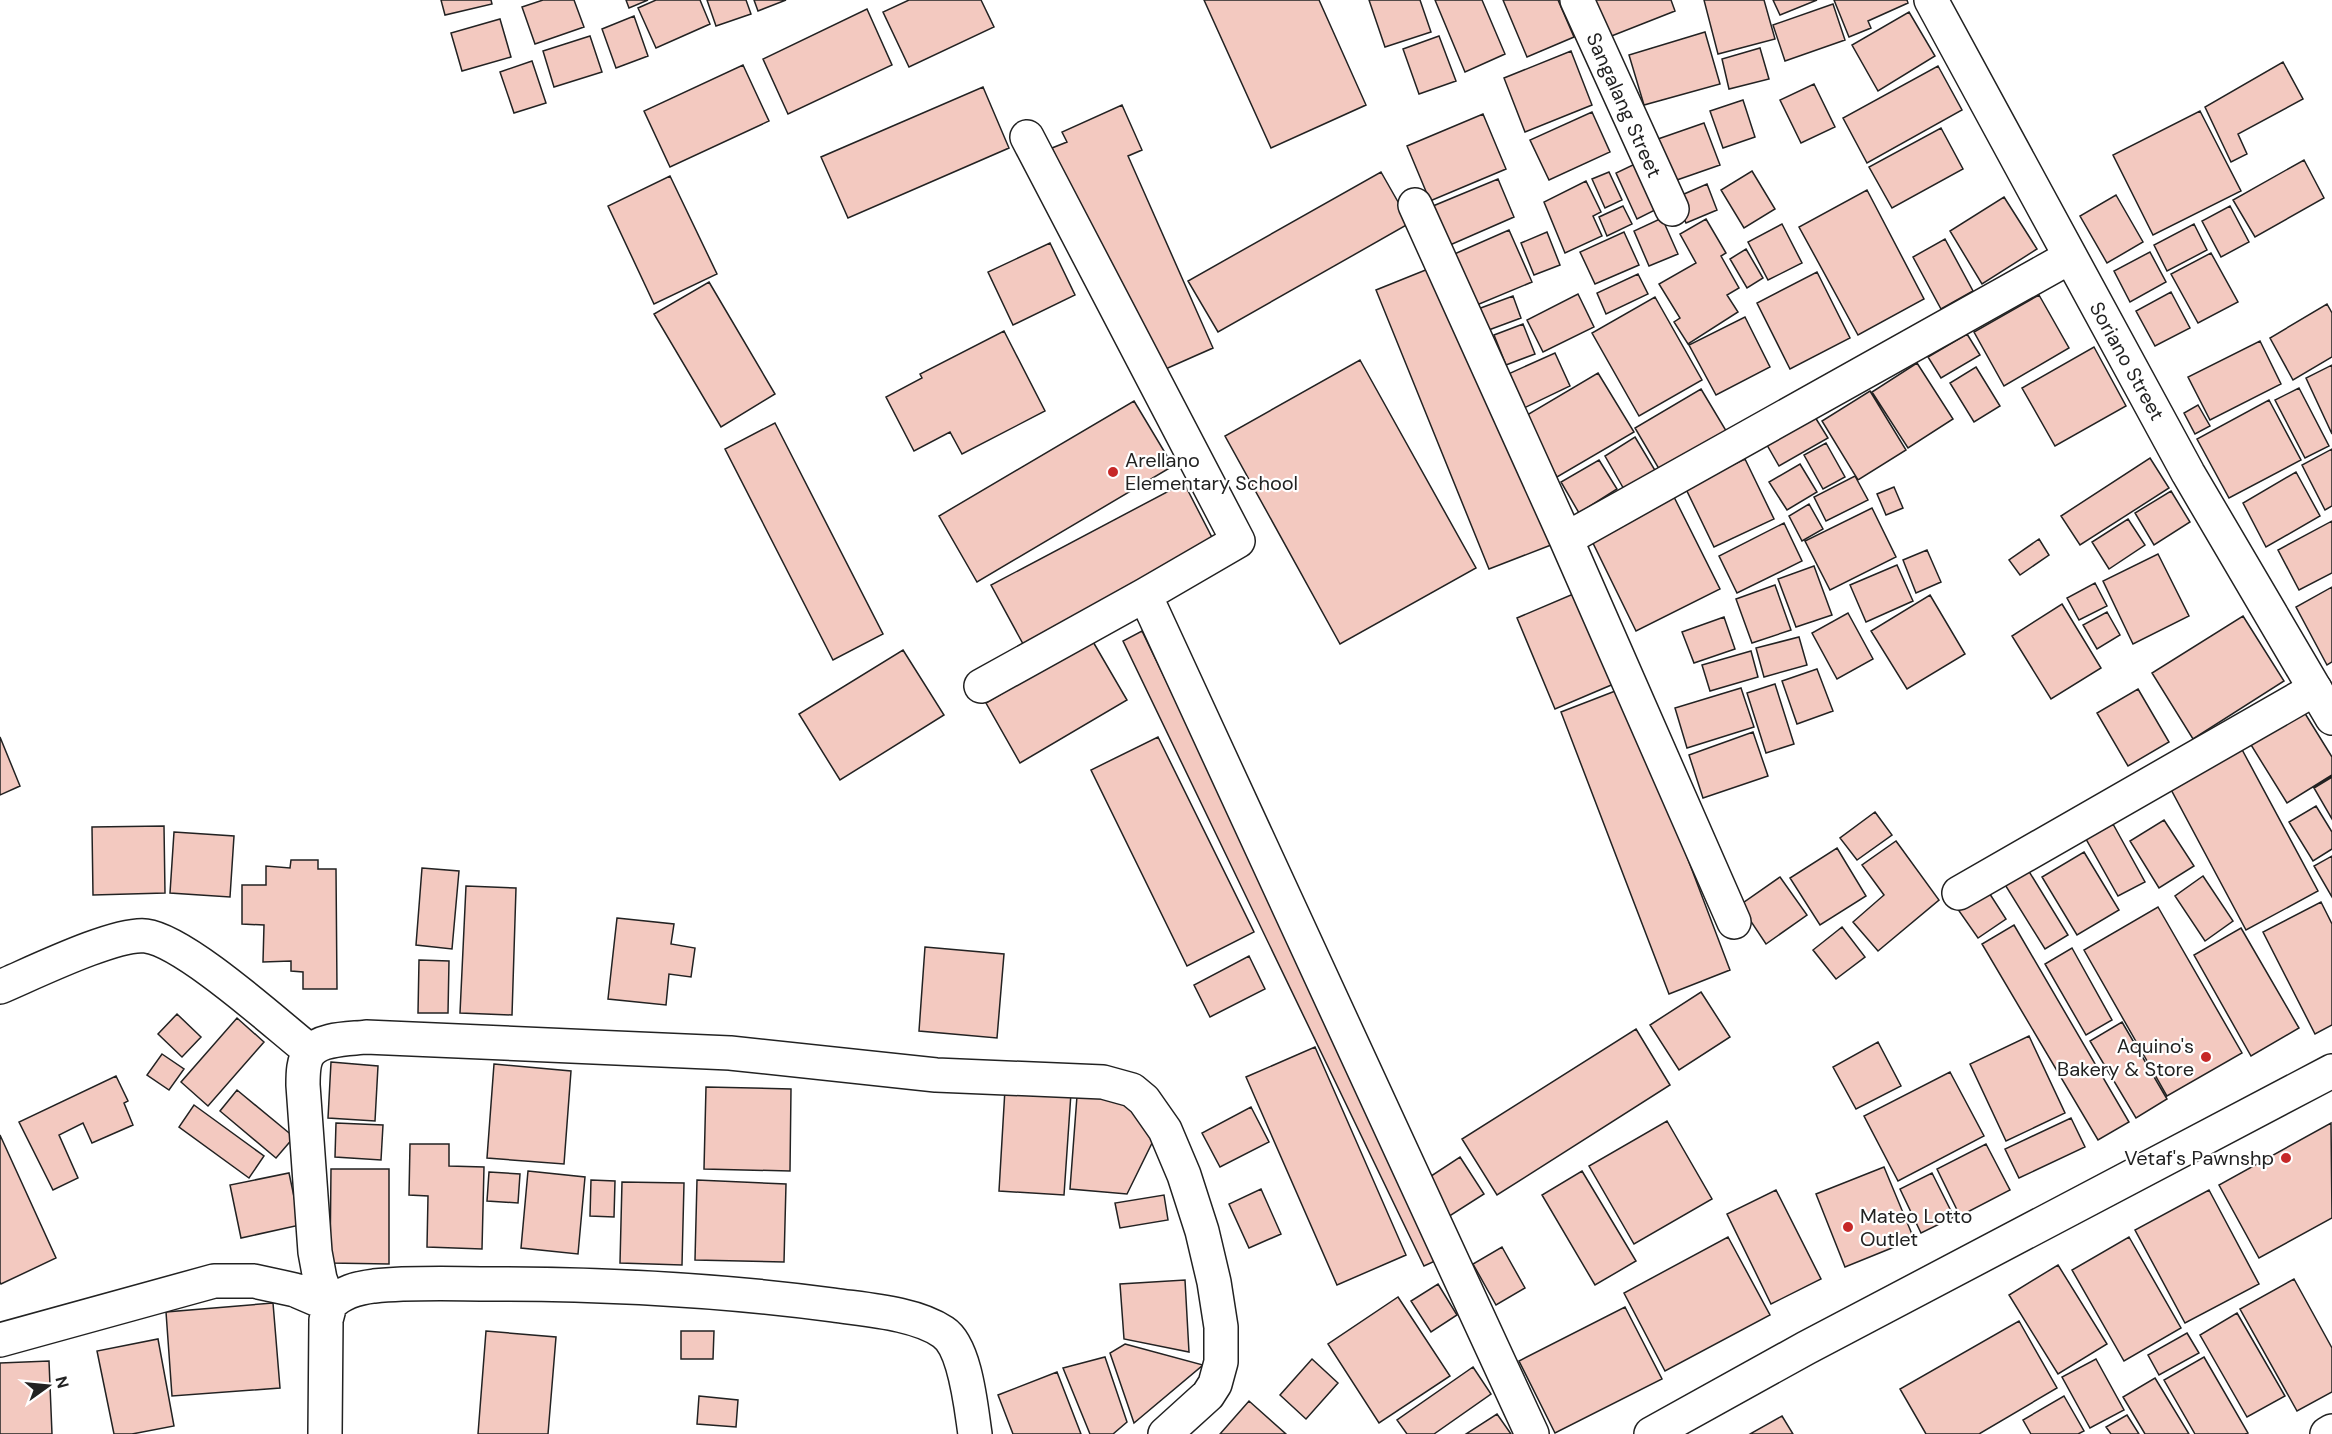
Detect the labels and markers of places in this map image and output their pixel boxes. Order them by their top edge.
place label: Arellano Elementary School [1125,447,1298,496]
marker: Arellano Elementary School [1106,465,1120,479]
place label: Aquino's Bakery & Store [2057,1033,2194,1082]
marker: Aquino's Bakery & Store [2199,1050,2213,1064]
place label: Vetaf's Pawnshp [2124,1145,2274,1171]
marker: Vetaf's Pawnshp [2279,1151,2293,1165]
place label: Mateo Lotto Outlet [1860,1203,1972,1252]
marker: Mateo Lotto Outlet [1841,1220,1855,1234]

